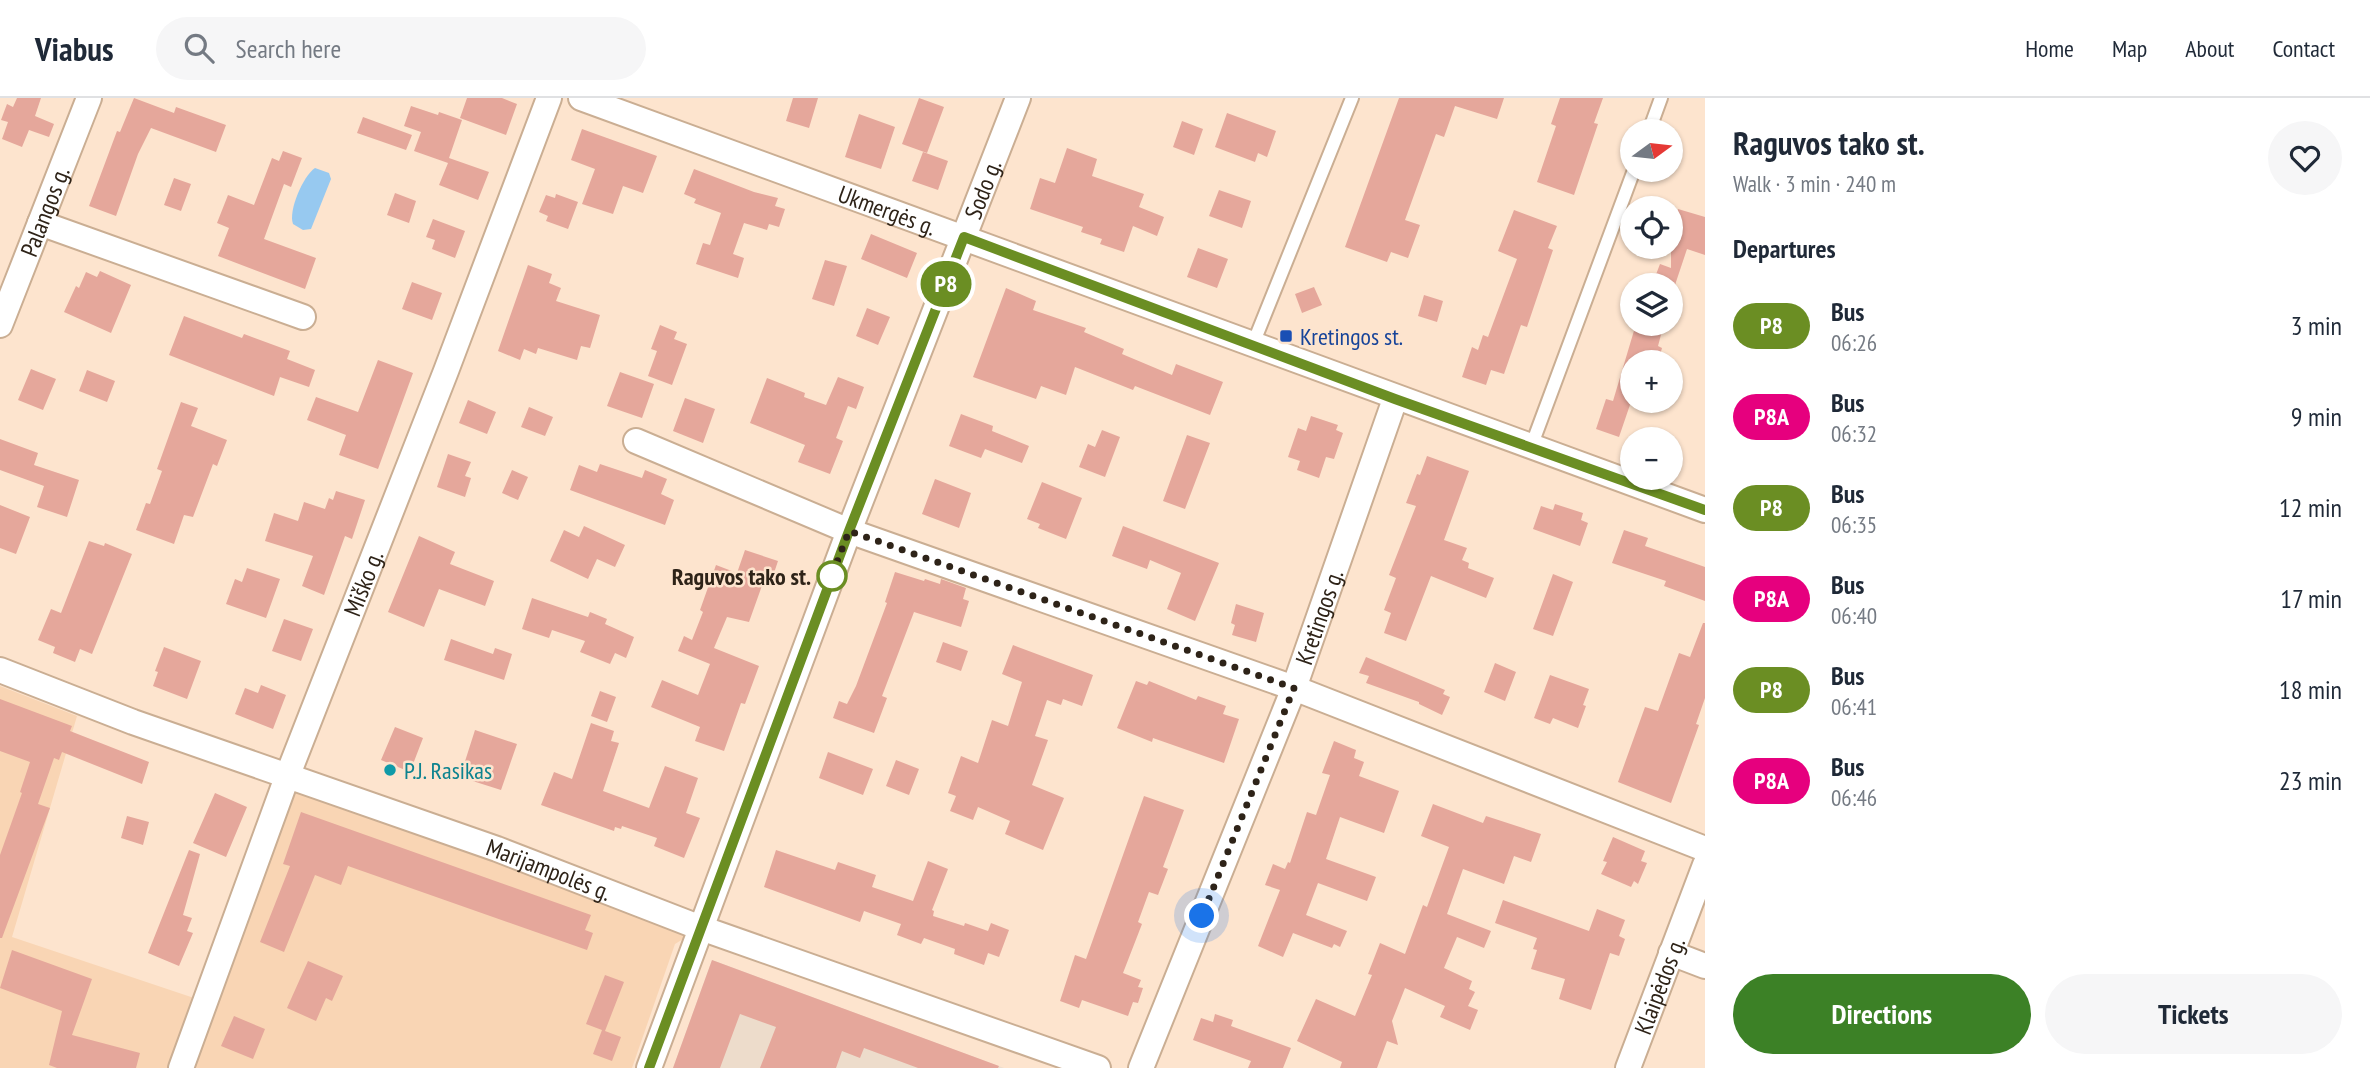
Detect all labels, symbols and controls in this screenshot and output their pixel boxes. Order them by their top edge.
search box [156,17,646,80]
text: Viabus [35,27,114,70]
icon: search [180,29,218,67]
text: Search here [236,32,341,65]
text: Home [2025,33,2074,64]
text: Map [2112,33,2147,64]
text: About [2185,33,2234,64]
text: Contact [2272,33,2335,64]
north arrow [1620,119,1684,182]
map controls [1620,119,1683,490]
text: Raguvos tako st. [1733,121,1925,164]
button: heart [2268,121,2342,195]
street label: Sodo g. [957,155,1008,223]
street label: Palangos g. [13,162,76,261]
text: Walk · 3 min · 240 m [1733,169,1896,198]
street label: Ukmergės g. [834,178,940,242]
button: locate [1620,196,1683,259]
text: Departures [1733,232,1836,265]
line badge: P8 [914,261,978,307]
text: P8 [935,268,957,299]
button: layers [1620,273,1683,336]
text: Bus [1831,295,1864,328]
text: 3 min [2291,309,2342,342]
text: P8 [1760,310,1783,341]
place label: Kretingos st. [1300,321,1403,352]
marker: Kretingos st. [1278,328,1294,344]
text: 06:26 [1831,328,1877,357]
button: + [1620,350,1683,413]
text: Bus [1831,386,1864,419]
text: 9 min [2291,400,2342,433]
text: P8A [1754,401,1789,432]
text: 06:32 [1831,419,1877,448]
button: − [1620,427,1683,490]
text: Bus [1831,477,1864,510]
text: 12 min [2279,491,2342,524]
text: P8 [1760,492,1783,523]
text: 06:35 [1831,510,1877,539]
street label: Miško g. [336,546,390,620]
place label: Raguvos tako st. [672,561,811,592]
marker: Raguvos tako st. [817,561,847,591]
street label: Kretingos g. [1288,565,1350,669]
text: Bus [1831,568,1864,601]
text: 17 min [2280,582,2342,615]
text: P8A [1754,583,1789,614]
text: 06:40 [1831,601,1877,630]
text: Bus [1831,659,1864,692]
text: 18 min [2279,673,2342,706]
text: P8 [1760,674,1783,705]
text: 06:41 [1831,692,1877,721]
text: Bus [1831,750,1864,783]
place label: P.J. Rasikas [404,755,492,786]
marker: P.J. Rasikas [382,762,398,778]
text: 23 min [2279,764,2342,797]
text: P8A [1754,765,1789,796]
text: 06:46 [1831,783,1877,812]
street label: Marijampolės g. [482,831,616,907]
your location [1184,898,1219,933]
street label: Klaipėdos g. [1627,933,1692,1039]
button: Directions [1733,974,2031,1054]
button: Tickets [2045,974,2342,1054]

